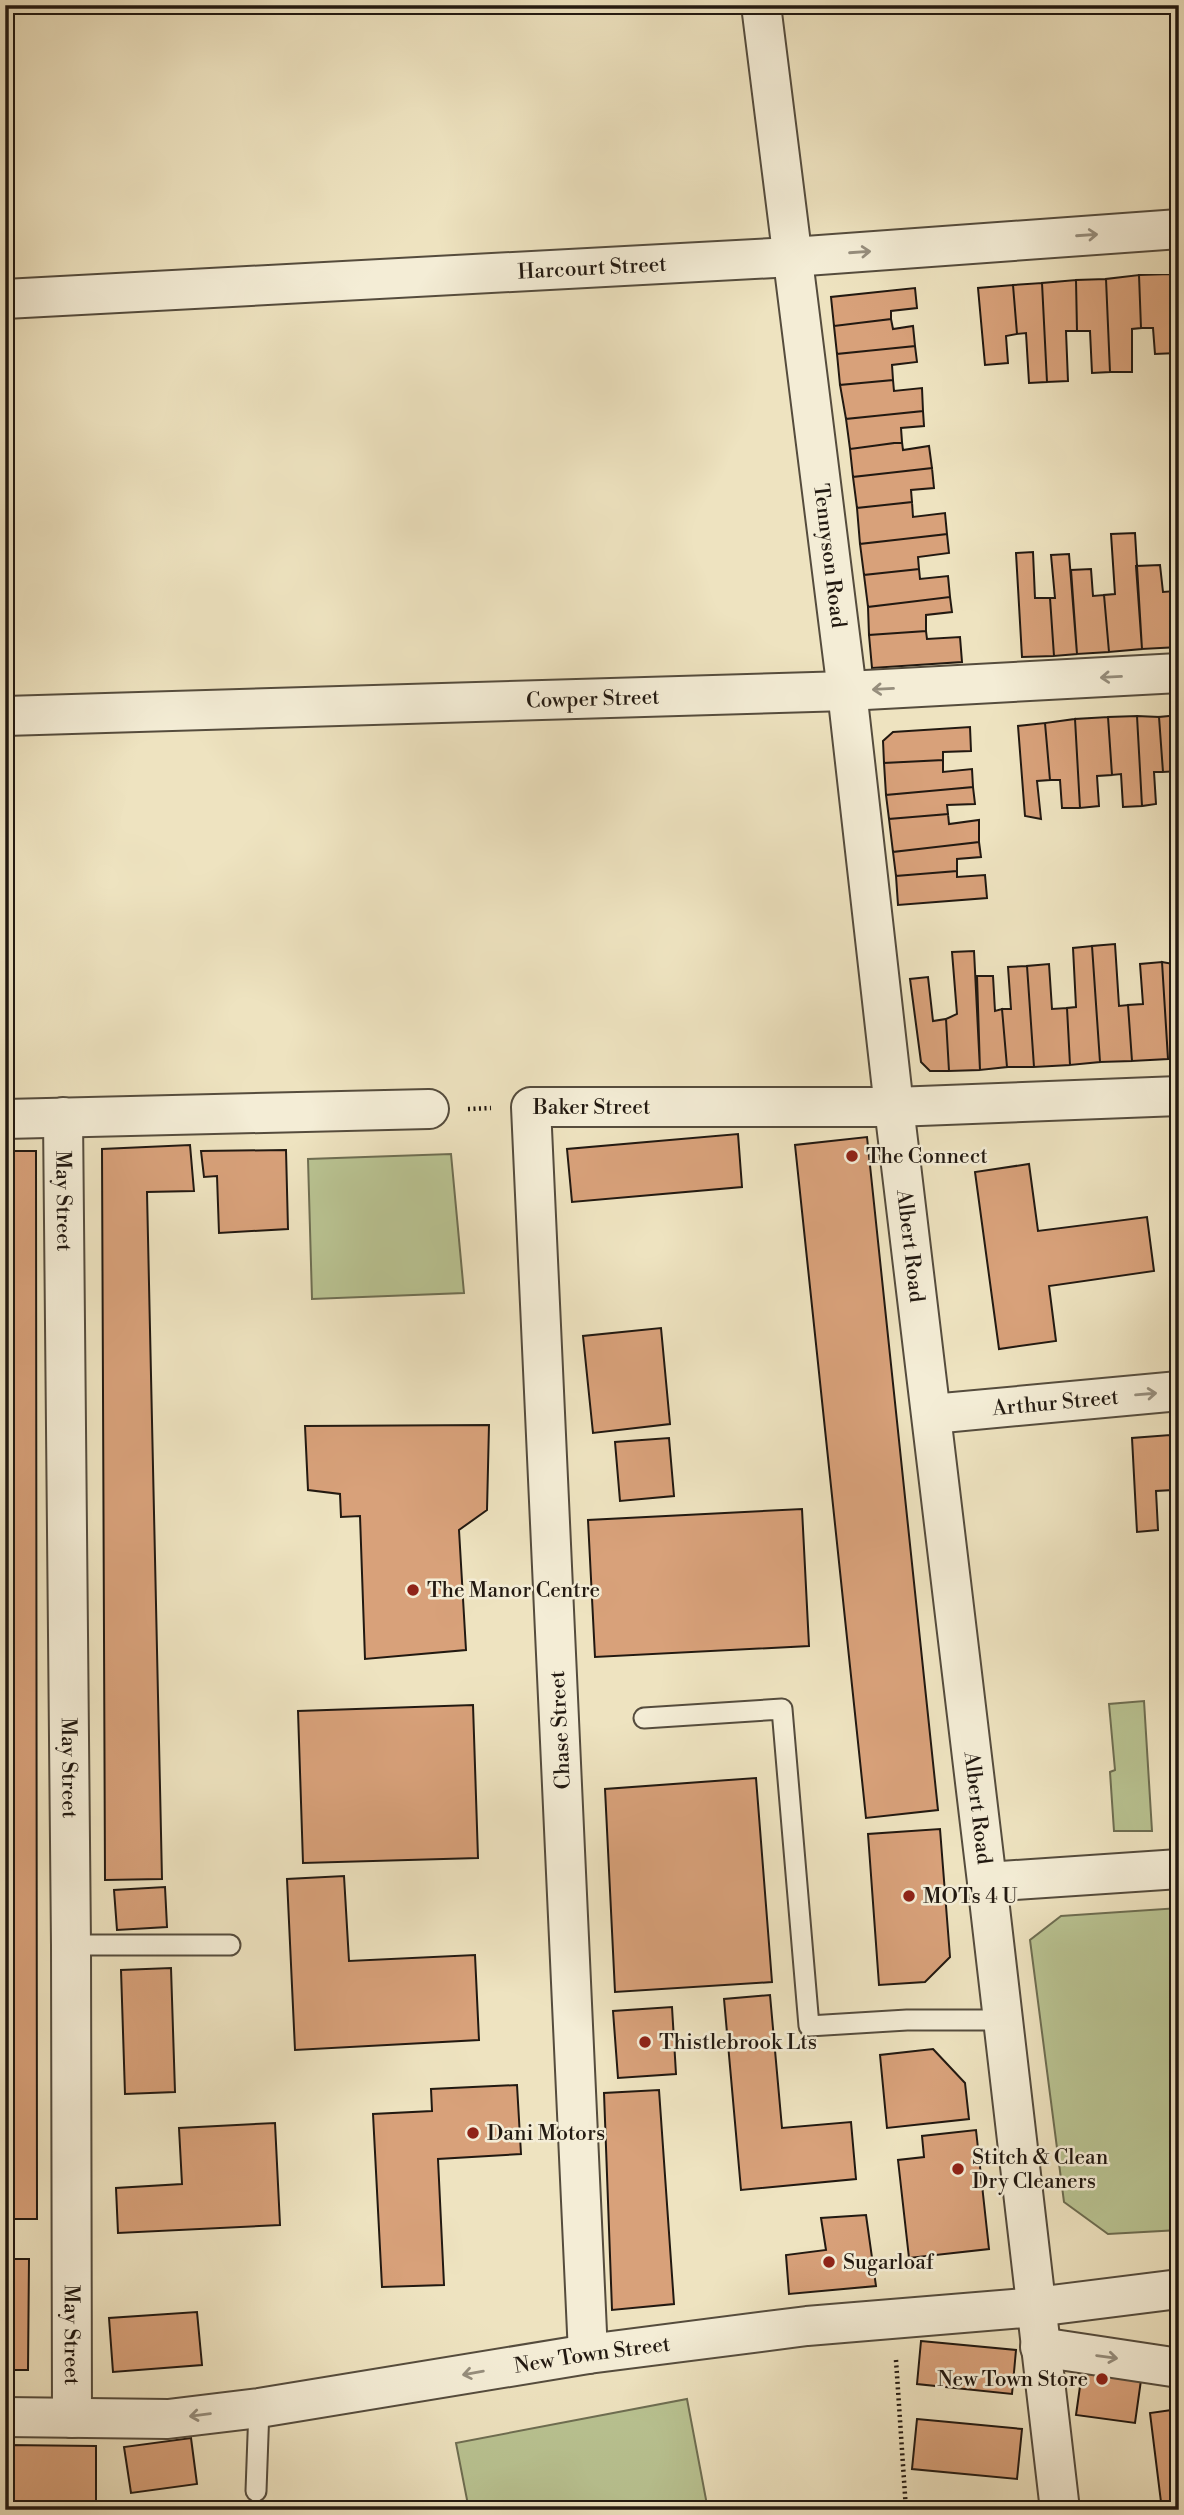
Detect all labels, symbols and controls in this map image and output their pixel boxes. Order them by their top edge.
one-way arrow [1075,228,1097,241]
one-way arrow [848,245,871,258]
street label: Harcourt Street [517,252,668,286]
street label: Tennyson Road [807,482,851,630]
one-way arrow [1099,670,1122,683]
one-way arrow [872,683,895,696]
street label: Cowper Street [526,685,660,715]
street label: Baker Street [532,1095,651,1121]
place label: The Connect [866,1144,988,1170]
marker: The Connect [844,1148,860,1164]
street label: May Street [49,1151,76,1252]
street label: Albert Road [890,1187,929,1304]
street label: Arthur Street [990,1385,1120,1422]
one-way arrow [1134,1387,1157,1400]
place label: The Manor Centre [427,1578,600,1604]
marker: The Manor Centre [405,1582,421,1598]
street label: Chase Street [545,1669,577,1790]
street label: May Street [55,1718,82,1819]
street label: Albert Road [957,1749,997,1866]
place label: MOTs 4 U [923,1884,1018,1910]
marker: MOTs 4 U [901,1888,917,1904]
place label: Thistlebrook Lts [659,2030,817,2056]
marker: Thistlebrook Lts [637,2034,653,2050]
place label: Dani Motors [487,2121,605,2147]
marker: Dani Motors [465,2125,481,2141]
place label: Stitch & Clean Dry Cleaners [972,2145,1109,2195]
marker: Stitch & Clean Dry Cleaners [950,2161,966,2177]
place label: Sugarloaf [843,2250,935,2276]
marker: Sugarloaf [821,2254,837,2270]
street label: May Street [58,2285,84,2386]
street label: New Town Street [512,2332,672,2380]
one-way arrow [1095,2351,1118,2364]
one-way arrow [462,2367,485,2380]
place label: New Town Store [937,2367,1088,2393]
marker: New Town Store [1094,2371,1110,2387]
one-way arrow [189,2409,211,2422]

